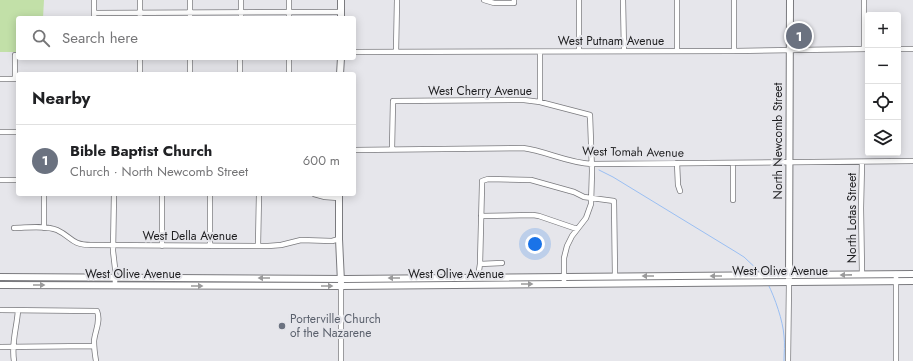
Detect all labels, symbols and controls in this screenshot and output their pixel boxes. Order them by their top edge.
map controls [865,12,901,156]
button: + [865,12,901,48]
search box [16,16,356,60]
pin: 1 [786,21,812,51]
icon: search [30,27,52,49]
text: Search here [62,27,138,49]
street label: West Putnam Avenue [558,32,664,50]
button: − [865,48,901,84]
street label: West Cherry Avenue [428,82,532,100]
street label: North Newcomb Street [769,83,787,199]
button: locate [865,84,901,120]
text: Nearby [32,86,90,110]
button: layers [865,120,901,156]
text: Bible Baptist Church [70,140,212,162]
street label: West Tomah Avenue [582,142,684,162]
text: 1 [42,151,48,170]
text: 600 m [303,151,340,170]
text: Church · North Newcomb Street [70,162,248,181]
street label: North Lotas Street [843,173,861,263]
street label: West Della Avenue [142,227,238,245]
your location [525,234,545,254]
street label: West Olive Avenue [732,262,828,280]
street label: West Olive Avenue [85,265,181,283]
street label: West Olive Avenue [408,265,504,283]
one-way arrow [840,271,852,278]
one-way arrow [641,273,654,279]
one-way arrow [709,273,722,279]
one-way arrow [257,275,270,281]
one-way arrow [387,275,400,281]
one-way arrow [521,281,534,287]
one-way arrow [33,282,46,288]
one-way arrow [191,283,204,289]
one-way arrow [321,283,334,289]
place label: Porterville Church of the Nazarene [290,310,381,342]
marker: Porterville Church of the Nazarene [277,321,287,331]

